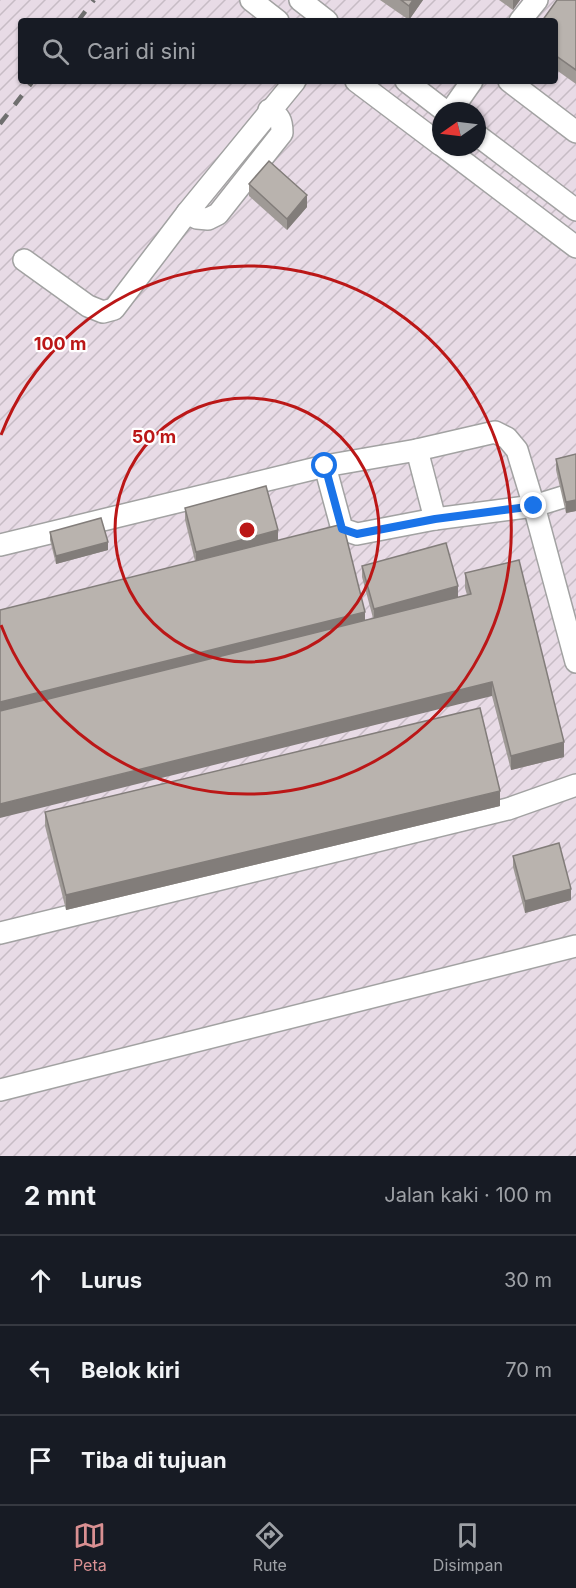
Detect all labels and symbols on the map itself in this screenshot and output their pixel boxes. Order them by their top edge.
north arrow [432,102,486,156]
text: 100 m [34,333,86,354]
text: 50 m [132,426,176,447]
route start [311,452,337,478]
route end [520,492,546,518]
centre of rings [237,520,257,540]

